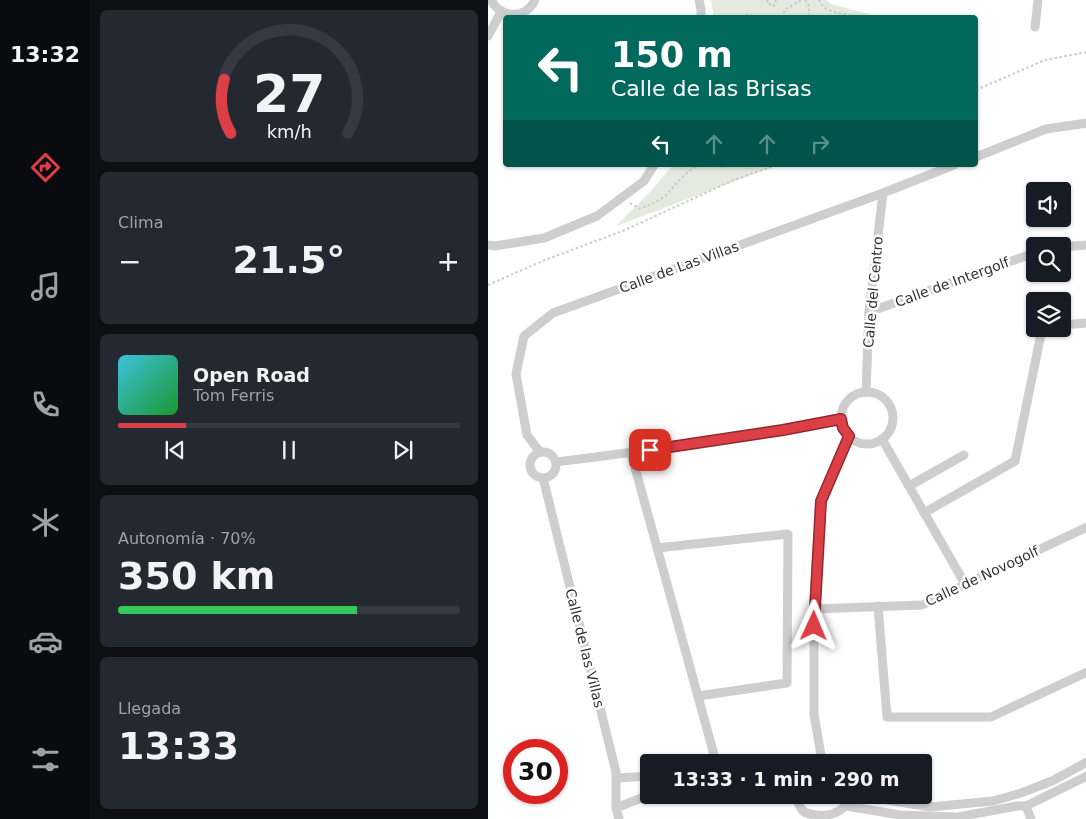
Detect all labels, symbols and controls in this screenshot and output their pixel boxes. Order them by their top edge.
icon: left [528,35,593,100]
text: 150 m [611,35,733,75]
text: 13:32 [10,42,80,67]
text: 27 [253,64,325,124]
text: Calle de las Brisas [611,76,812,101]
text: km/h [266,121,312,142]
icon: left [647,130,675,158]
icon: ahead [700,130,728,158]
icon: ahead [753,130,781,158]
icon: right [806,130,834,158]
icon: directions [28,150,63,185]
map controls [1026,182,1071,337]
button: sound [1026,182,1071,227]
text: Clima [118,213,163,232]
street label: Calle del Centro [860,236,886,348]
button: search [1026,237,1071,282]
text: 21.5° [233,238,345,282]
street label: Calle de Las Villas [617,238,741,296]
text: − [118,245,141,278]
text: + [437,245,460,278]
street label: Calle de Intergolf [893,254,1012,310]
icon: music [28,269,63,304]
button: layers [1026,292,1071,337]
text: Open Road [193,364,310,386]
text: Tom Ferris [193,386,274,405]
icon: phone [28,387,63,422]
pin [629,429,671,471]
icon: previous [161,436,189,464]
icon: pause [275,436,303,464]
icon: next [389,436,417,464]
icon: arrive [636,436,664,464]
icon: climate [28,505,63,540]
text: Autonomía · 70% [118,529,256,548]
street label: Calle de Novogolf [923,542,1042,609]
text: 350 km [118,554,275,598]
street label: Calle de las Villas [562,587,608,709]
position arrow [787,599,839,651]
icon: car [28,624,63,659]
text: Llegada [118,699,181,718]
text: 13:33 [118,724,239,768]
speed limit sign: 30 [503,739,568,804]
icon: filters [28,742,63,777]
text: 13:33 · 1 min · 290 m [672,768,900,790]

